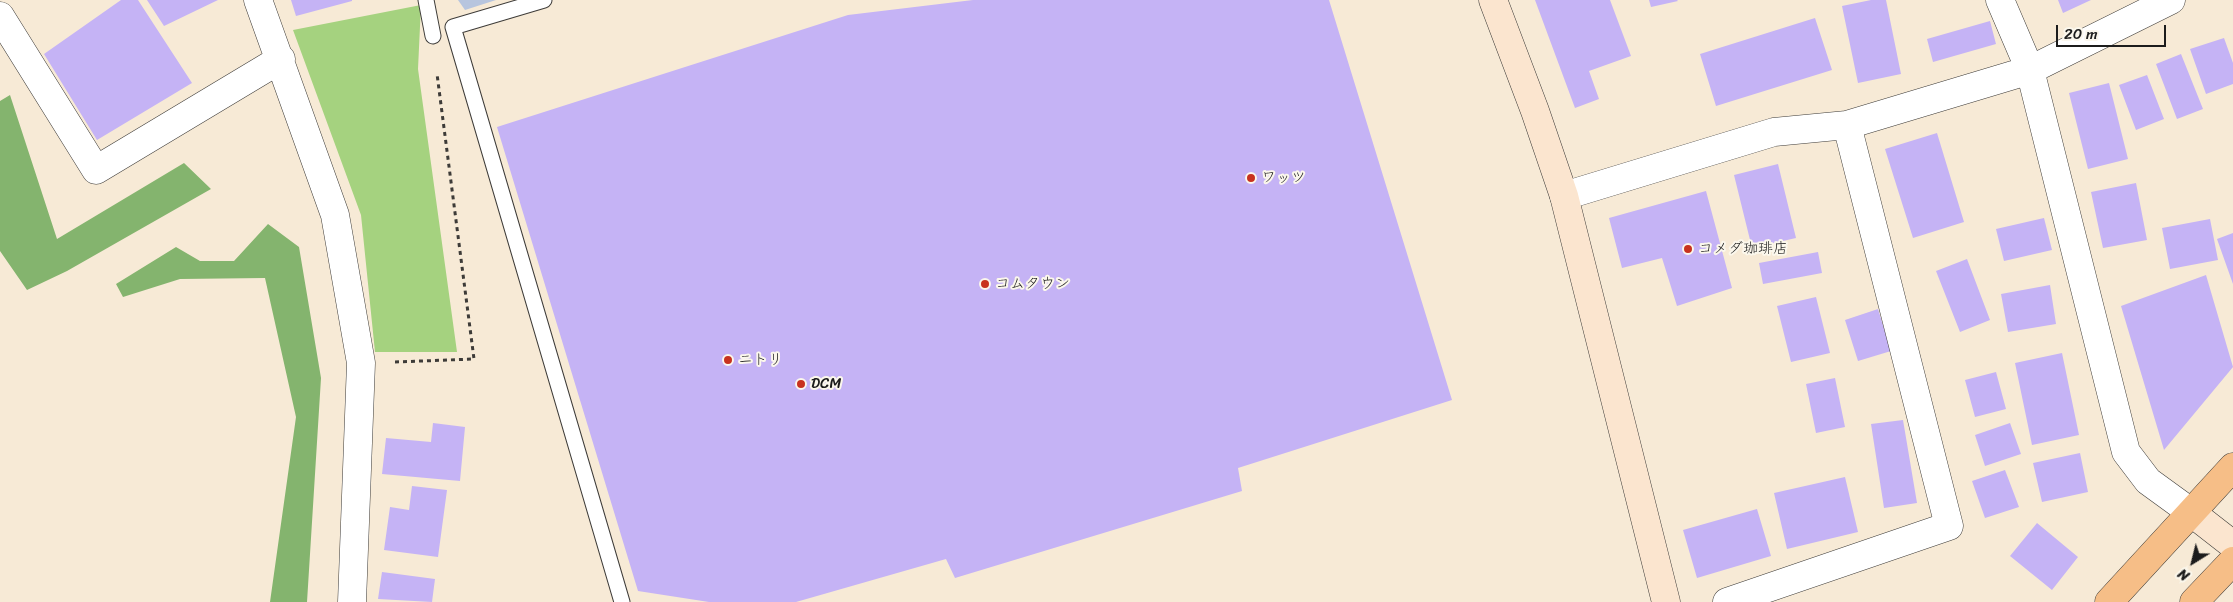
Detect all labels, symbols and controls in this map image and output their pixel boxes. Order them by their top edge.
scale bar [2058,15,2168,47]
text: 20 m [2064,21,2098,47]
place label: ワッツ [1261,169,1306,187]
marker: ワッツ [1245,172,1257,184]
place label: コメダ珈琲店 [1698,240,1788,258]
marker: コメダ珈琲店 [1682,243,1694,255]
place label: コムタウン [995,275,1070,293]
marker: コムタウン [979,278,991,290]
place label: ニトリ [738,351,783,369]
marker: ニトリ [722,354,734,366]
place label: DCM [811,375,841,393]
marker: DCM [795,378,807,390]
north arrow [2168,537,2218,587]
text: N [2173,562,2195,588]

